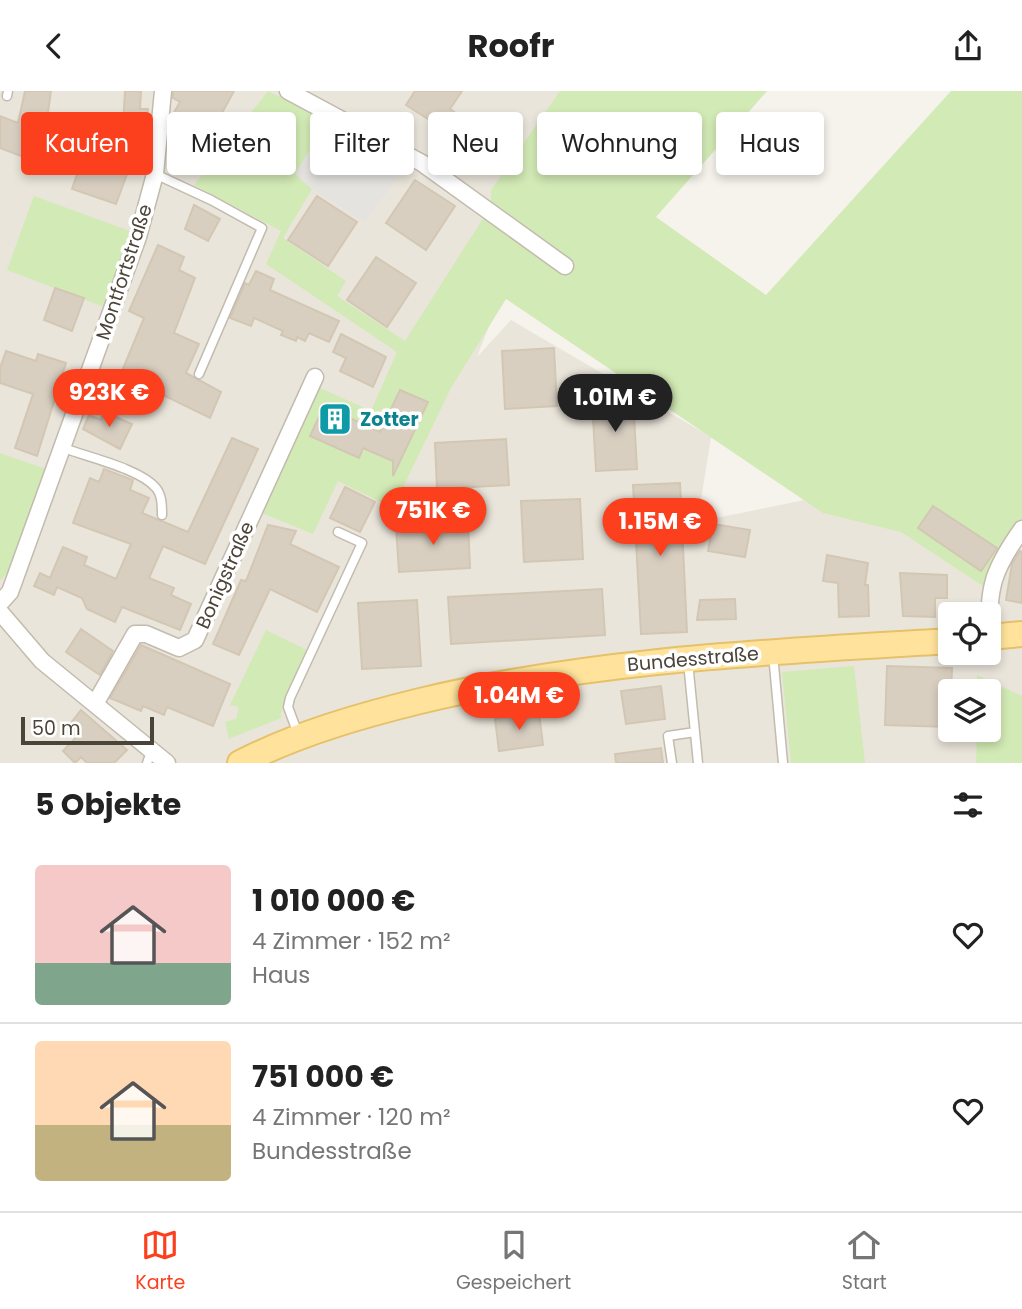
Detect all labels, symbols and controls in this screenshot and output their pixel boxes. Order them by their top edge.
text: Roofr [468,23,554,68]
icon: back [35,27,73,65]
icon: share [949,27,987,65]
chip: Kaufen [21,112,153,175]
chip: Mieten [167,112,296,175]
chip: Filter [310,112,414,175]
chip: Neu [428,112,523,175]
chip: Wohnung [537,112,702,175]
chip: Haus [716,112,824,175]
street label: Montfortstraße [89,201,159,343]
pin: 923K € [52,369,166,429]
pin: 1.01M € [550,375,680,434]
text: 923K € [69,376,149,408]
text: 1.01M € [573,381,657,413]
building icon: Zotter [316,400,354,438]
place label: Zotter [360,406,419,433]
pin: 751K € [376,487,490,547]
text: 751K € [395,494,471,526]
pin: 1.15M € [595,498,725,558]
text: 1.15M € [618,505,702,537]
street label: Bonigstraße [189,517,261,633]
map controls [938,602,1001,742]
button: locate [938,602,1001,665]
street label: Bundesstraße [626,640,760,678]
pin: 1.04M € [454,673,584,732]
text: 1.04M € [474,679,564,711]
button: layers [938,679,1001,742]
scale bar [21,714,154,746]
text: 50 m [32,715,81,742]
text: 5 Objekte [35,783,181,826]
icon: filters [949,786,987,824]
text: 1 010 000 € [252,879,415,922]
icon: home [91,893,175,977]
icon: heart [949,916,987,954]
text: 4 Zimmer · 152 m² [252,925,451,957]
text: Haus [252,959,310,991]
text: 751 000 € [252,1055,394,1098]
icon: home [91,1069,175,1153]
icon: heart [949,1092,987,1130]
text: 4 Zimmer · 120 m² [252,1101,451,1133]
text: Bundesstraße [252,1135,412,1167]
tab: Karte [135,1226,185,1297]
tab: Gespeichert [456,1226,571,1297]
tab: Start [842,1226,887,1297]

